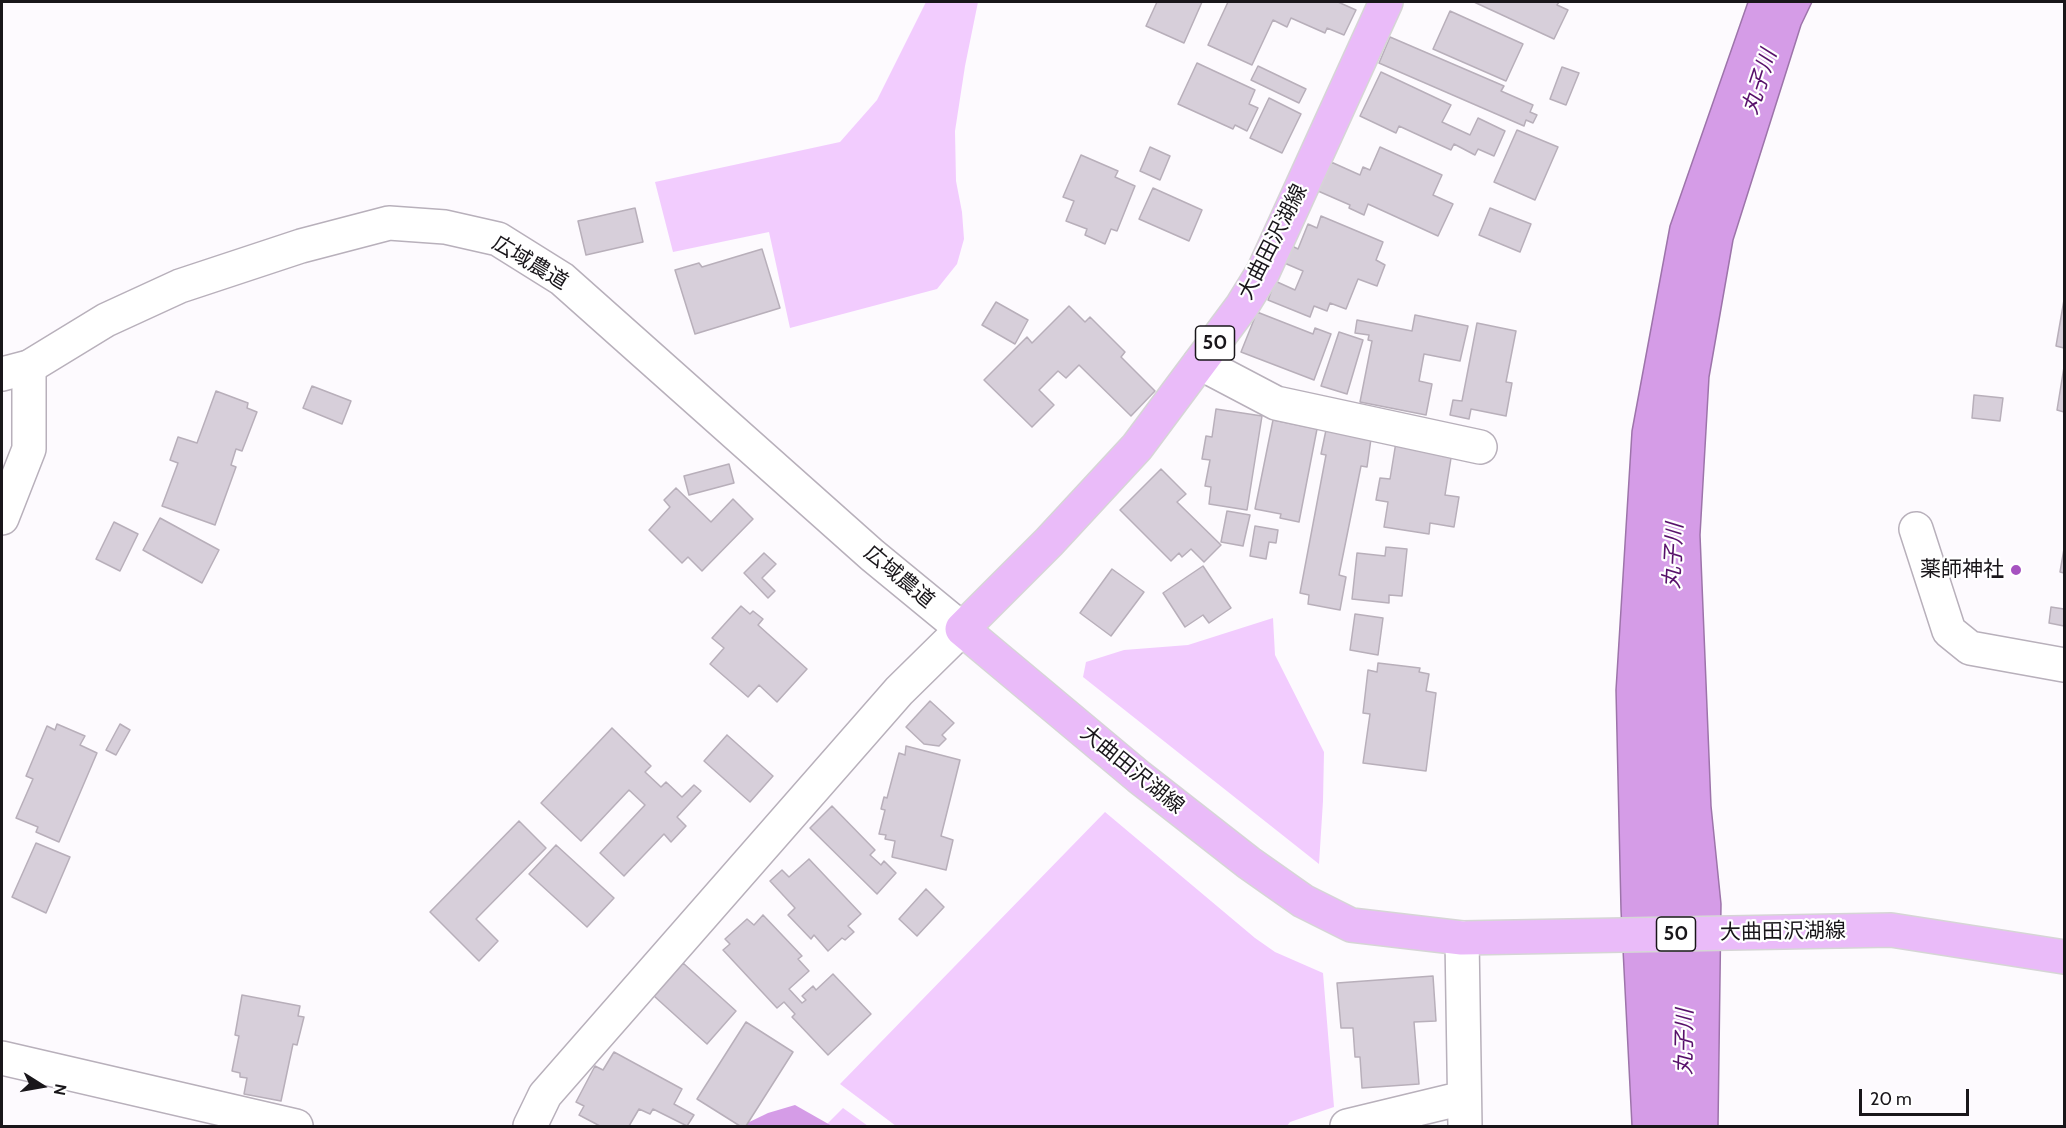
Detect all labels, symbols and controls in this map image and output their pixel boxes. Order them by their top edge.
water label: 丸子川 [1737,47,1783,117]
street label: 大曲田沢湖線 [1233,180,1313,304]
street label: 広域農道 [488,231,572,295]
road number: 50 [1196,326,1234,360]
water label: 丸子川 [1659,522,1689,590]
street label: 広域農道 [859,540,939,614]
place label: 薬師神社 [1920,557,2004,583]
marker: 薬師神社 [2009,563,2023,577]
street label: 大曲田沢湖線 [1075,721,1189,819]
road number: 50 [1656,917,1696,951]
street label: 大曲田沢湖線 [1720,918,1846,946]
water label: 丸子川 [1671,1009,1699,1075]
north arrow [12,1056,72,1116]
scale bar [1862,1077,1972,1115]
text: N [50,1082,71,1097]
text: 20 m [1870,1088,1912,1110]

